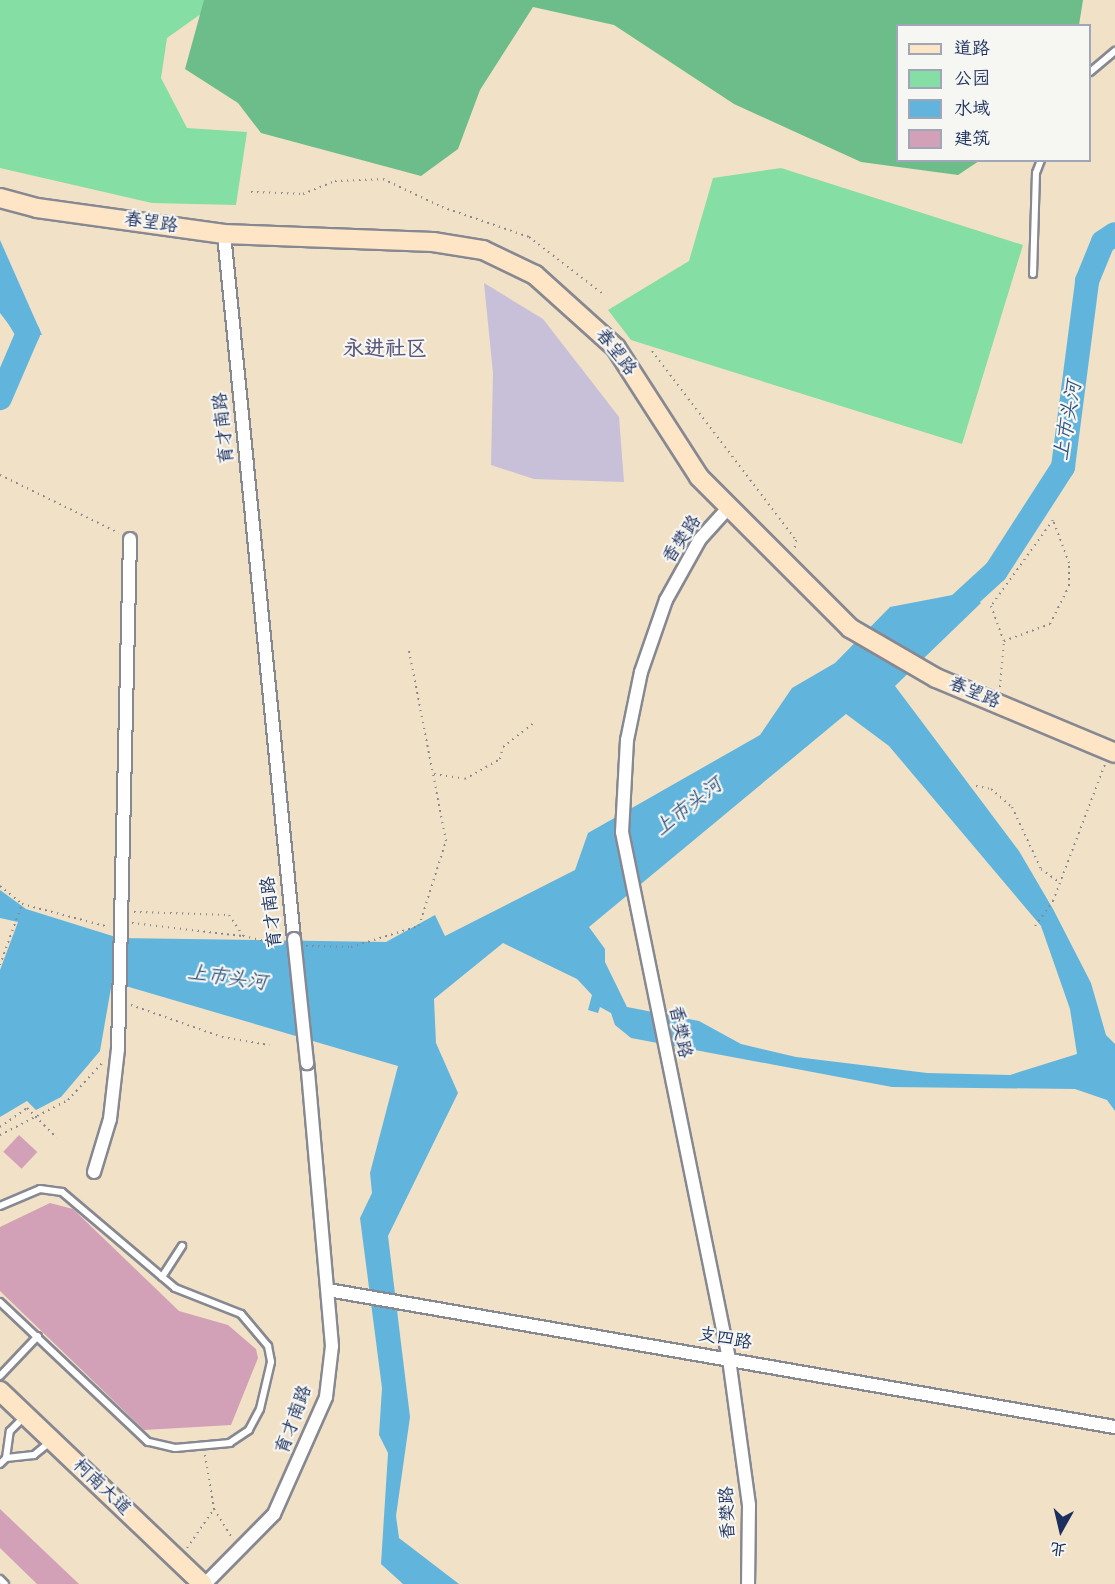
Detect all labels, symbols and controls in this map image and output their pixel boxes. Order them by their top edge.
legend [896,24,1091,162]
text: 道路 [954,35,990,64]
text: 公园 [954,65,990,94]
text: 水域 [954,95,990,124]
text: 建筑 [954,125,990,154]
street label: 春望路 [123,210,179,238]
street label: 春望路 [590,325,640,381]
district label: 永进社区 [343,337,427,363]
water label: 上市头河 [1050,380,1088,462]
street label: 育才南路 [210,391,240,465]
street label: 香樊路 [659,512,707,568]
street label: 春望路 [945,674,1003,714]
water label: 上市头河 [650,774,728,842]
street label: 育才南路 [258,875,288,949]
water label: 上市头河 [186,962,268,996]
street label: 香樊路 [663,1003,695,1061]
street label: 支四路 [697,1325,753,1355]
street label: 育才南路 [273,1382,317,1458]
street label: 柯南大道 [68,1455,134,1521]
street label: 香樊路 [717,1486,741,1540]
north arrow [1031,1500,1091,1560]
text: 北 [1049,1535,1068,1562]

